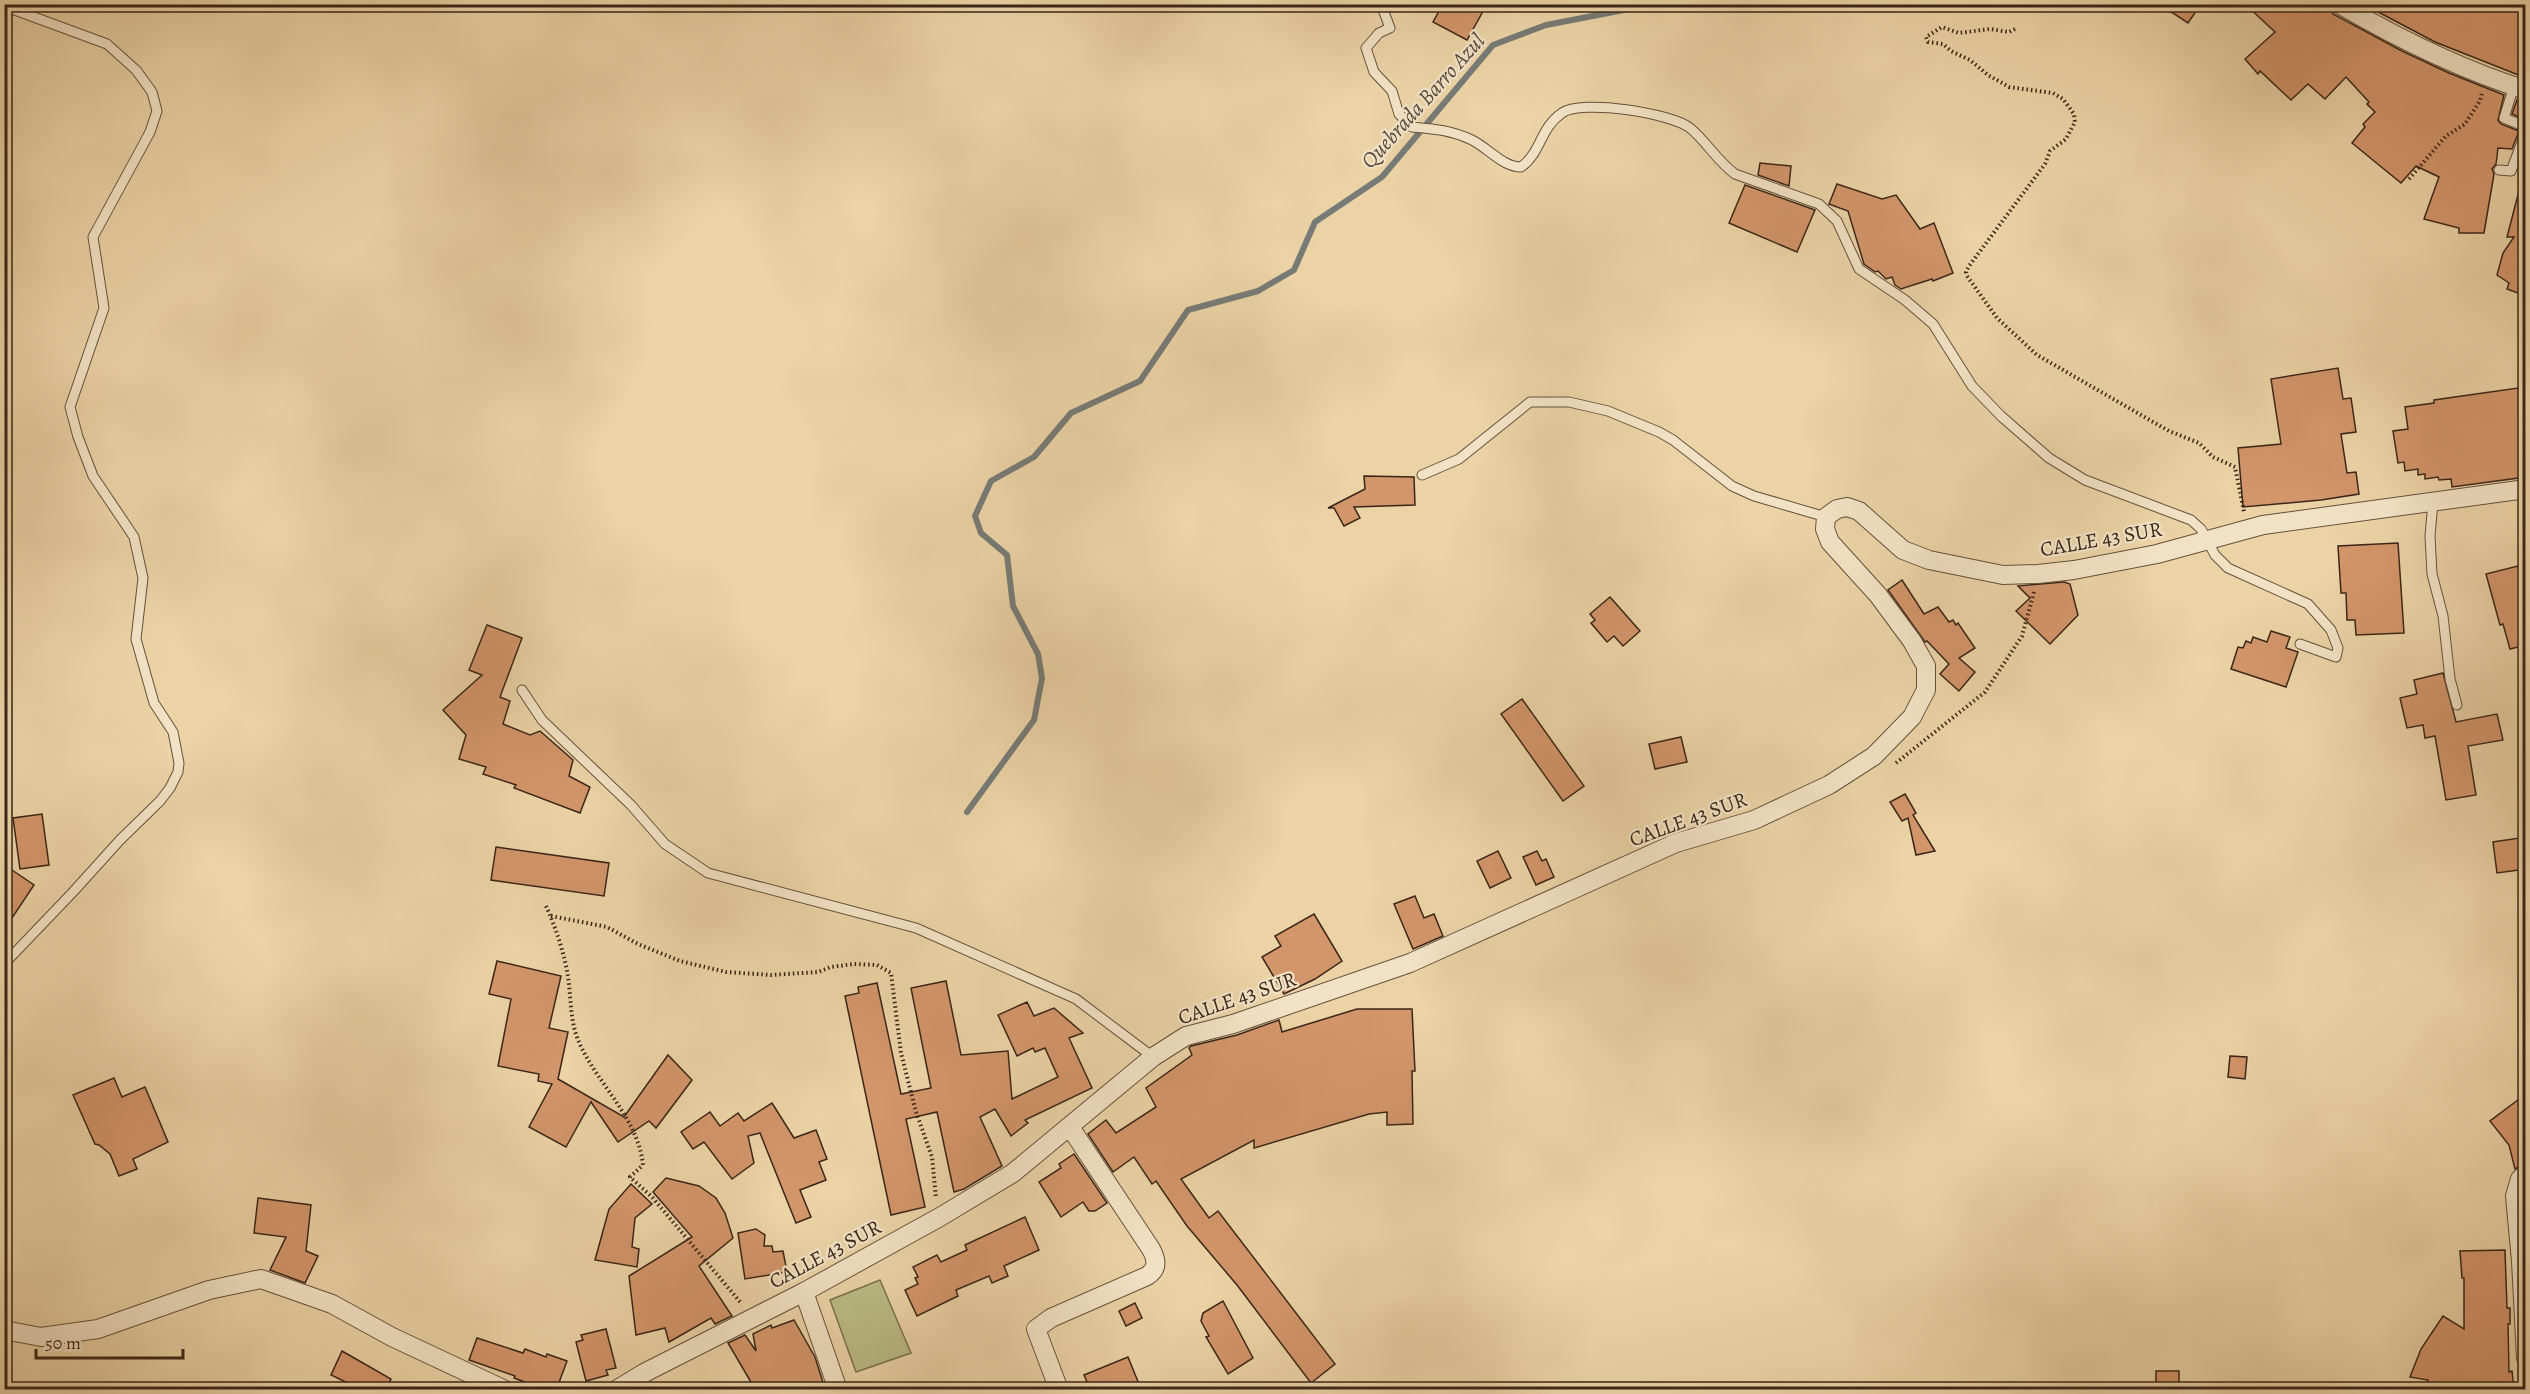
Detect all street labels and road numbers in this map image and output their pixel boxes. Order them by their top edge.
street label: CALLE 43 SUR [2038,514,2164,563]
street label: CALLE 43 SUR [1625,785,1751,853]
street label: CALLE 43 SUR [1174,965,1300,1031]
street label: CALLE 43 SUR [764,1213,886,1295]

